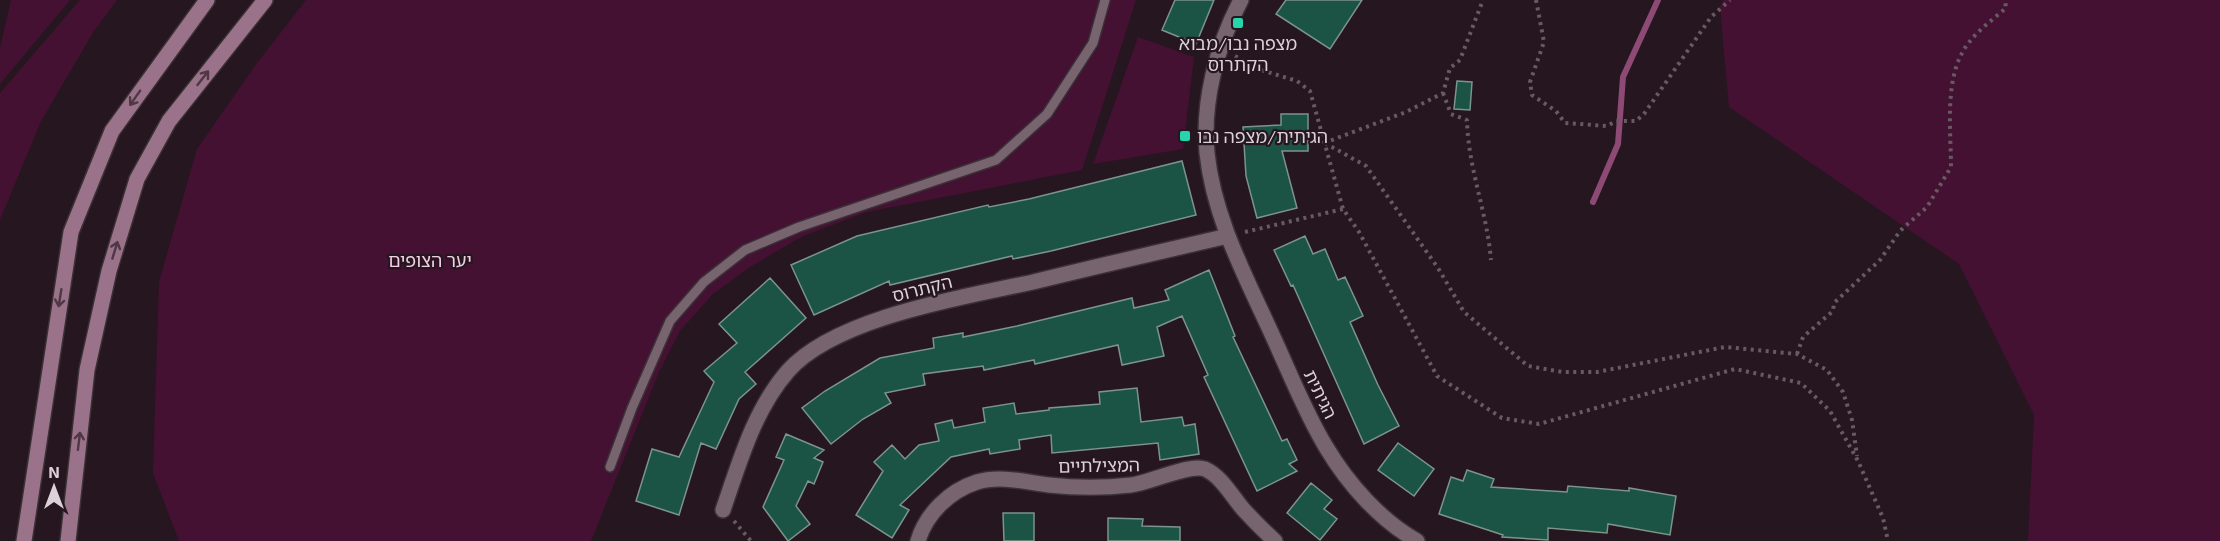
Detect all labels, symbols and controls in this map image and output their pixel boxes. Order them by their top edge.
marker: מצפה נבו/מבוא הקתרוס [1231,16,1245,30]
place label: מצפה נבו/מבוא הקתרוס [1179,32,1297,75]
one-way arrow [196,70,209,86]
one-way arrow [129,90,142,106]
place label: הגיתית/מצפה נבו [1197,125,1328,147]
marker: הגיתית/מצפה נבו [1178,129,1192,143]
one-way arrow [111,241,122,260]
park label: יער הצופים [388,249,472,271]
street label: הקתרוס [890,270,954,306]
one-way arrow [54,288,65,307]
street label: הגיתית [1300,366,1342,422]
one-way arrow [74,432,85,452]
street label: המצילתיים [1058,453,1140,477]
north arrow [24,457,84,517]
text: N [48,462,60,481]

